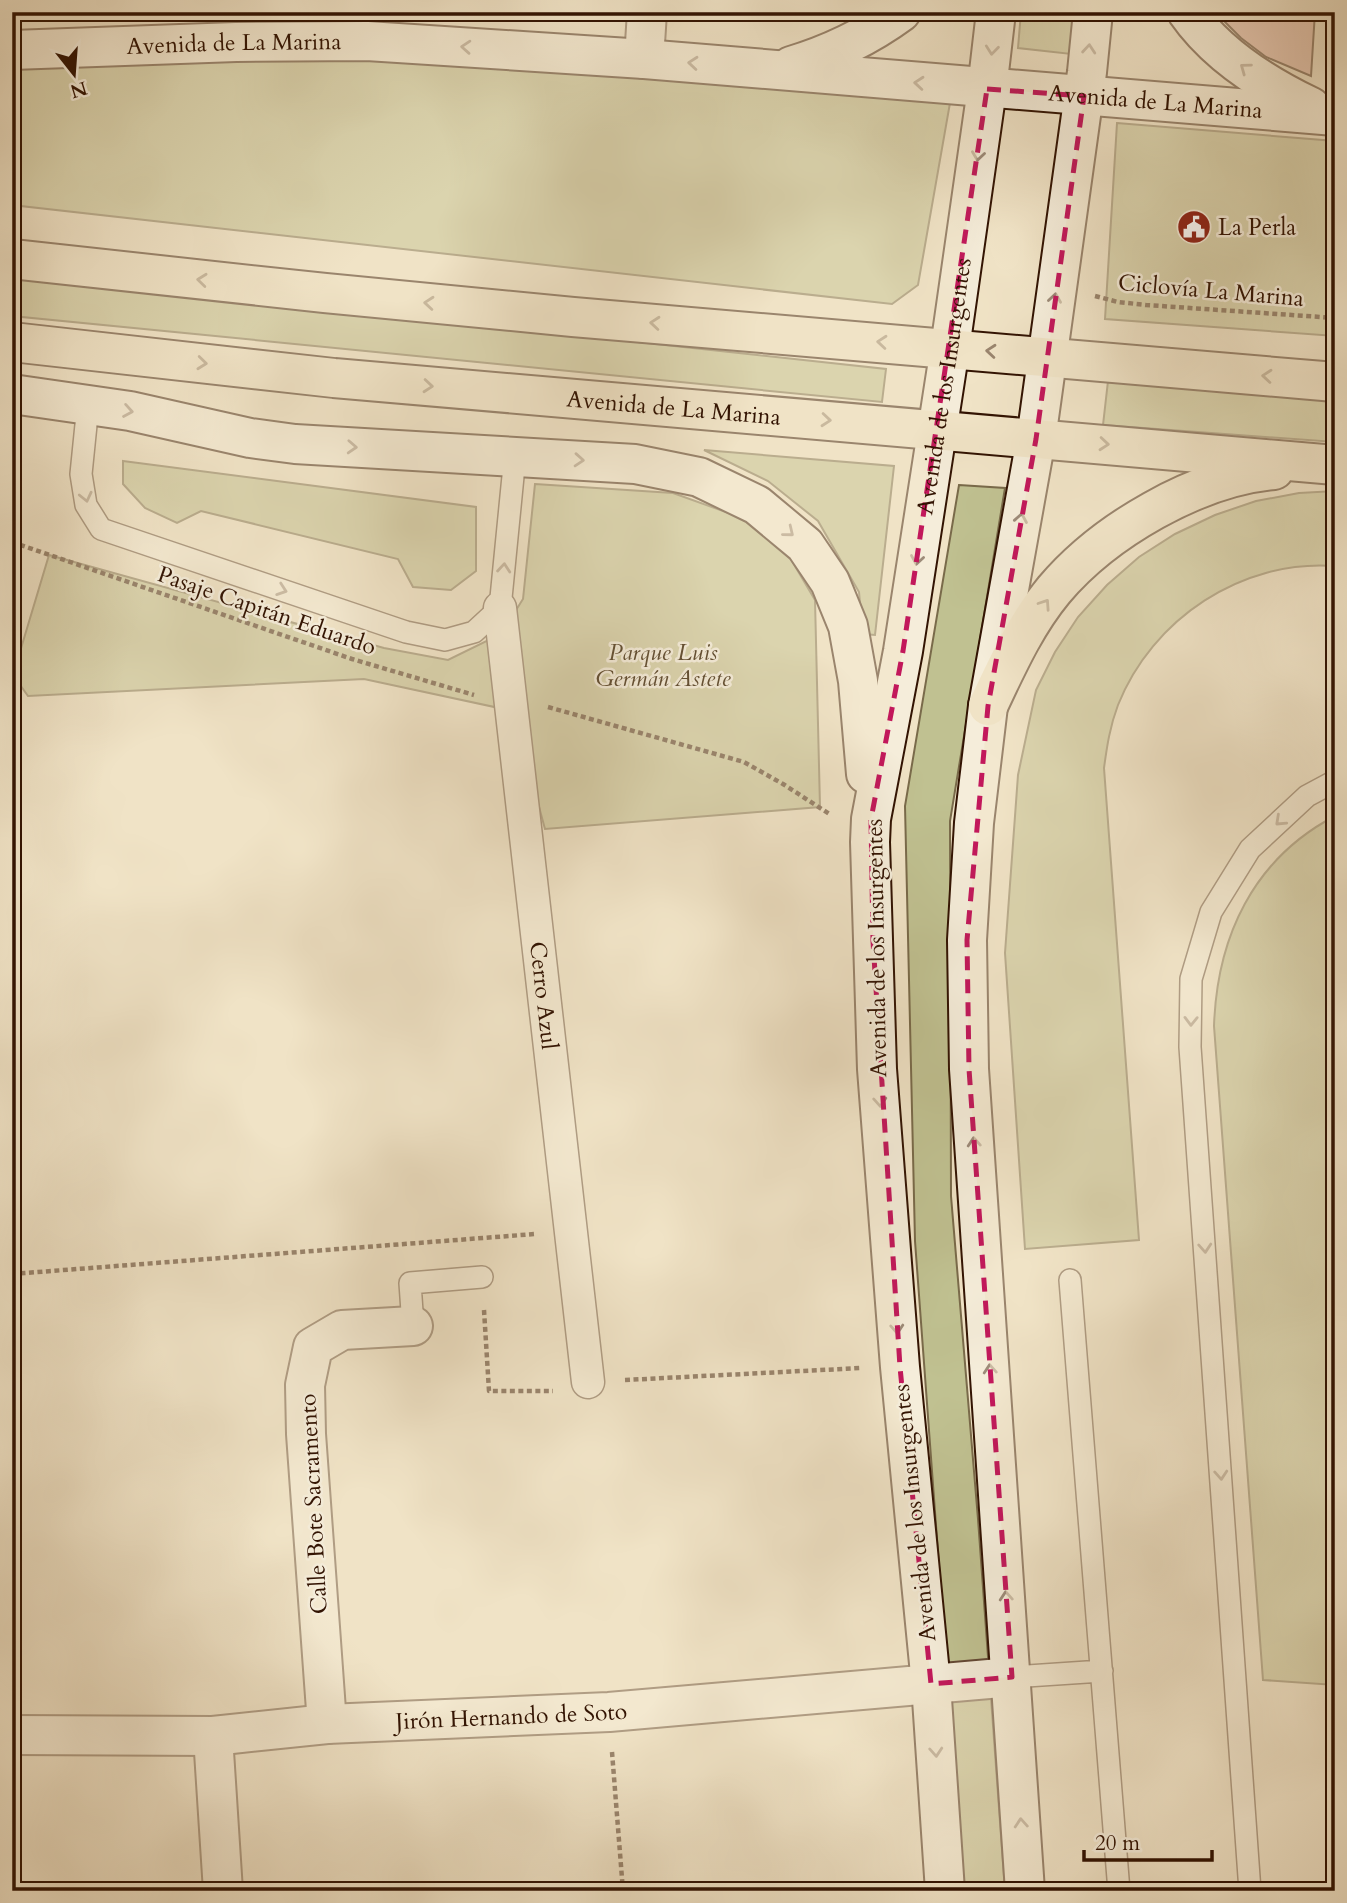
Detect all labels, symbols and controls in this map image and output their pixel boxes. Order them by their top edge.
street label: Avenida de La Marina [126,26,341,62]
north arrow [38,38,108,108]
one-way arrow [460,40,471,55]
one-way arrow [1082,43,1097,54]
one-way arrow [985,45,1000,56]
one-way arrow [687,56,698,71]
one-way arrow [1240,64,1253,76]
text: N [67,74,90,104]
one-way arrow [913,76,924,91]
street label: Avenida de La Marina [1047,77,1264,126]
one-way arrow [970,150,985,162]
public building icon: La Perla [1175,208,1213,246]
place label: La Perla [1218,212,1296,243]
street label: Avenida de los Insurgentes [909,256,979,517]
street label: Ciclovía La Marina [1117,267,1305,314]
one-way arrow [196,273,207,288]
one-way arrow [1048,292,1063,304]
one-way arrow [423,296,434,311]
one-way arrow [649,316,660,331]
one-way arrow [876,335,887,350]
one-way arrow [986,344,997,359]
one-way arrow [196,356,208,371]
one-way arrow [1261,368,1273,383]
one-way arrow [423,378,434,393]
street label: Avenida de La Marina [565,383,782,433]
one-way arrow [122,403,134,418]
one-way arrow [820,412,831,427]
one-way arrow [1098,436,1109,451]
one-way arrow [347,439,358,454]
one-way arrow [574,452,585,467]
one-way arrow [77,490,92,502]
one-way arrow [1013,512,1028,524]
one-way arrow [781,524,794,536]
one-way arrow [910,555,925,566]
street label: Pasaje Capitán Eduardo [154,559,380,662]
one-way arrow [496,562,511,573]
one-way arrow [276,582,288,596]
one-way arrow [1037,599,1049,612]
park label: Parque Luis Germán Astete [595,637,731,694]
one-way arrow [1275,813,1288,825]
street label: Avenida de los Insurgentes [859,818,894,1078]
street label: Cerro Azul [522,940,565,1051]
one-way arrow [1183,1017,1199,1027]
one-way arrow [872,1097,887,1108]
one-way arrow [967,1136,982,1147]
one-way arrow [1197,1243,1212,1254]
one-way arrow [889,1324,904,1335]
one-way arrow [983,1363,998,1374]
street label: Avenida de los Insurgentes [886,1383,943,1643]
street label: Calle Bote Sacramento [292,1393,335,1615]
one-way arrow [1213,1470,1228,1481]
one-way arrow [999,1590,1014,1601]
street label: Jirón Hernando de Soto [392,1695,628,1737]
one-way arrow [928,1747,943,1758]
one-way arrow [1014,1817,1029,1828]
scale bar [1084,1819,1212,1863]
text: 20 m [1095,1829,1140,1858]

